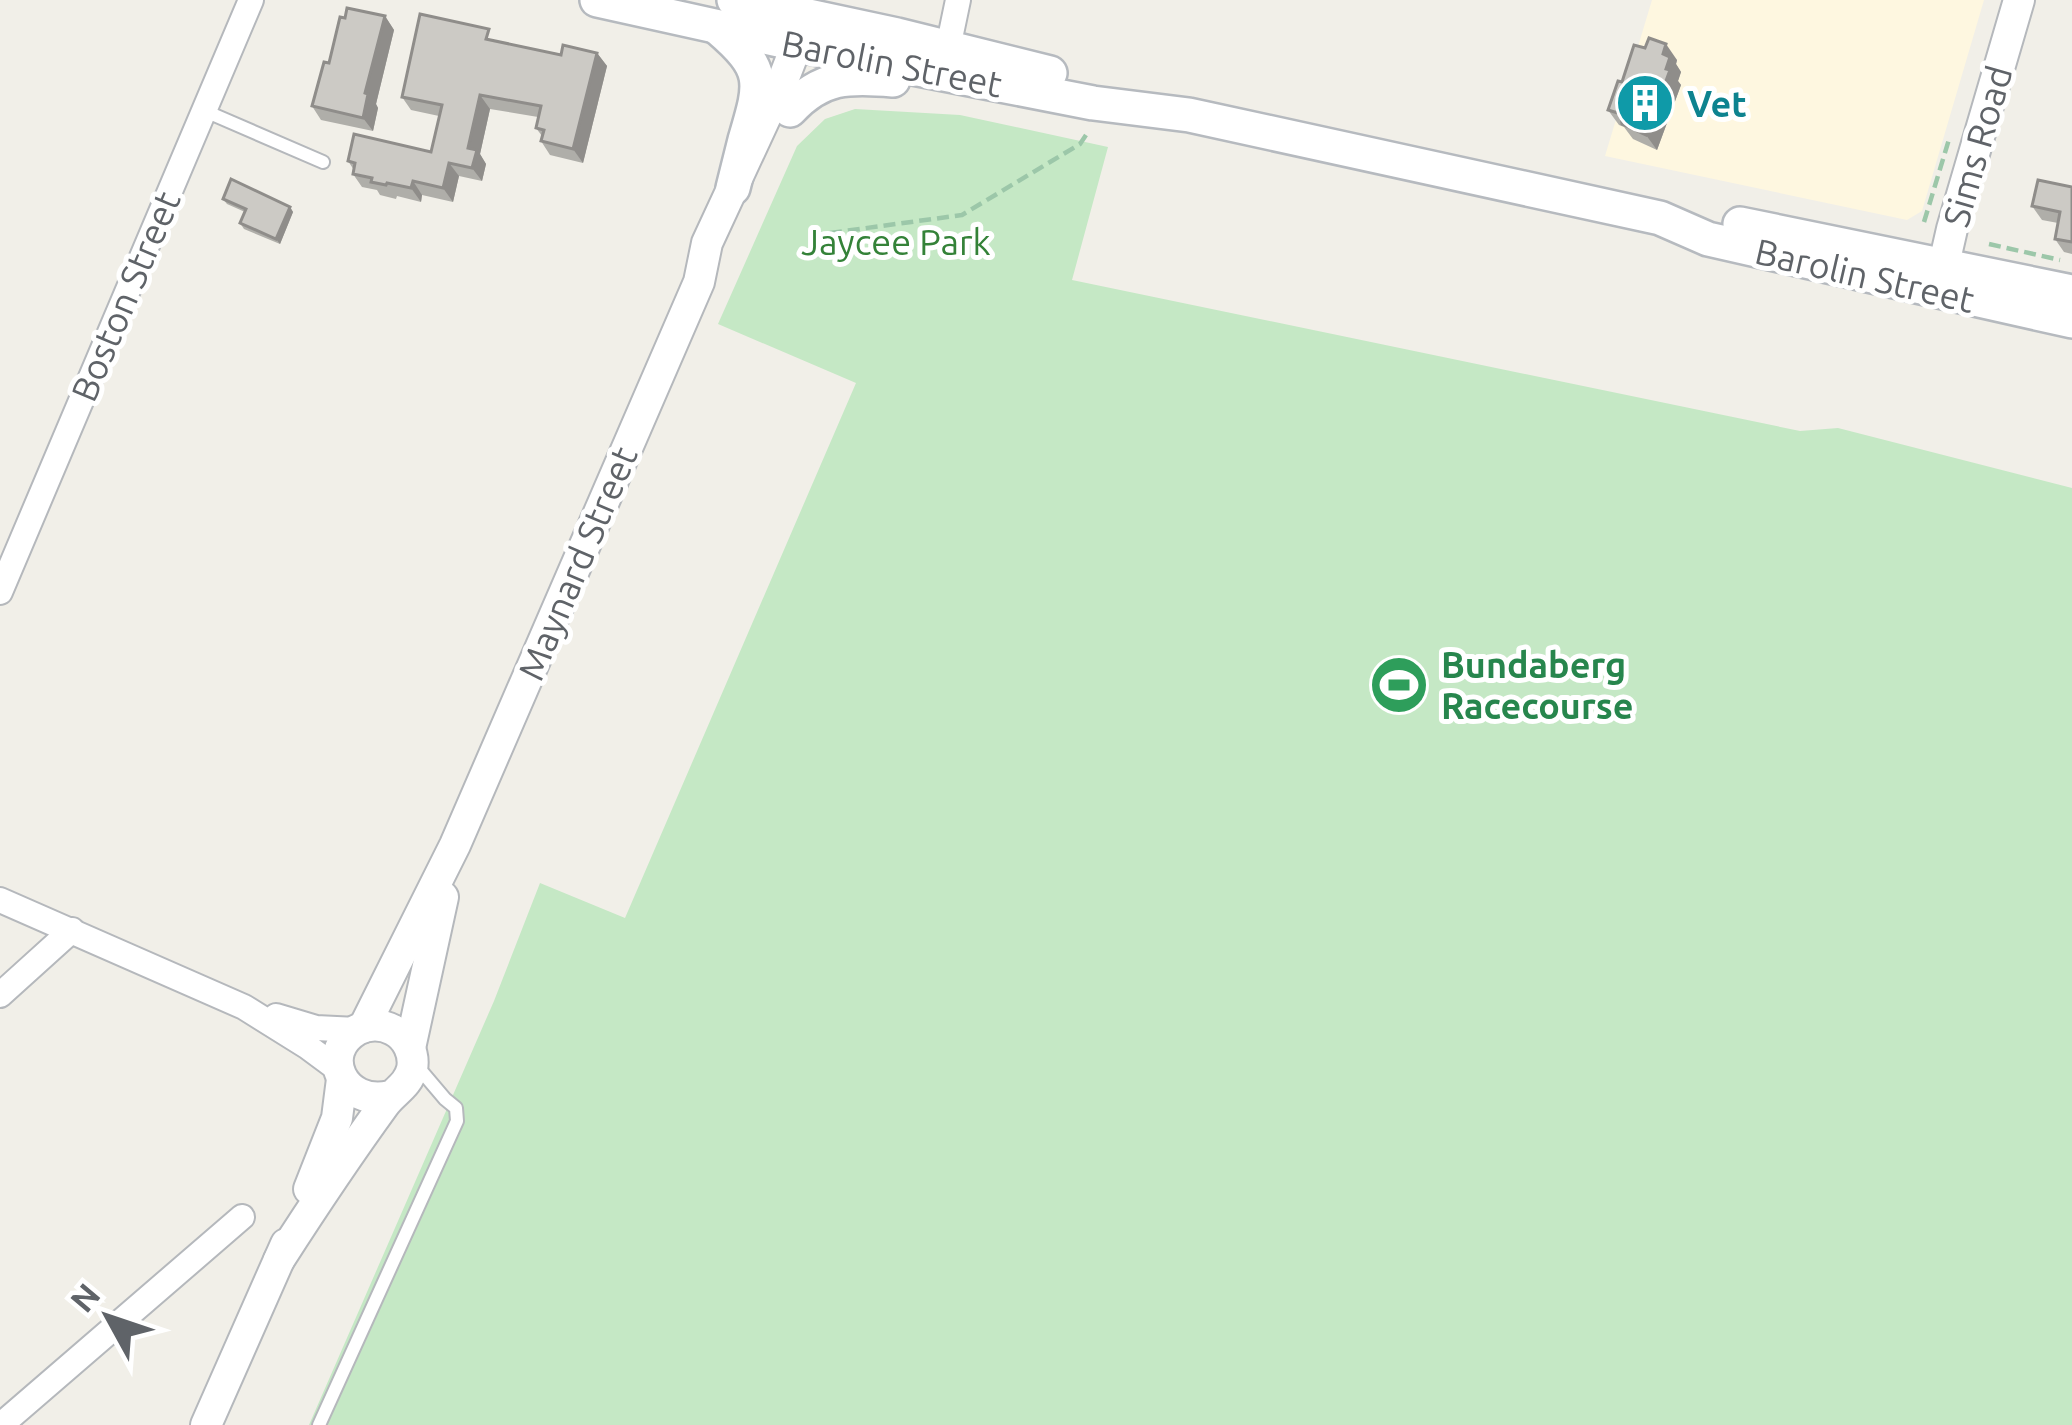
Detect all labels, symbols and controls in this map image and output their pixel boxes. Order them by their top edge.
street label: Barolin Street [778,22,1006,104]
street label: Sims Road [1934,61,2020,231]
building icon: Vet [1614,72,1676,134]
place label: Vet [1687,83,1747,124]
street label: Boston Street [62,185,188,407]
park label: Jaycee Park [801,221,991,262]
street label: Barolin Street [1751,230,1979,320]
street label: Maynard Street [509,440,645,686]
place label: Bundaberg Racecourse [1441,644,1633,726]
sports icon: Bundaberg Racecourse [1368,654,1430,716]
north arrow [48,1257,168,1377]
text: N [63,1276,107,1319]

